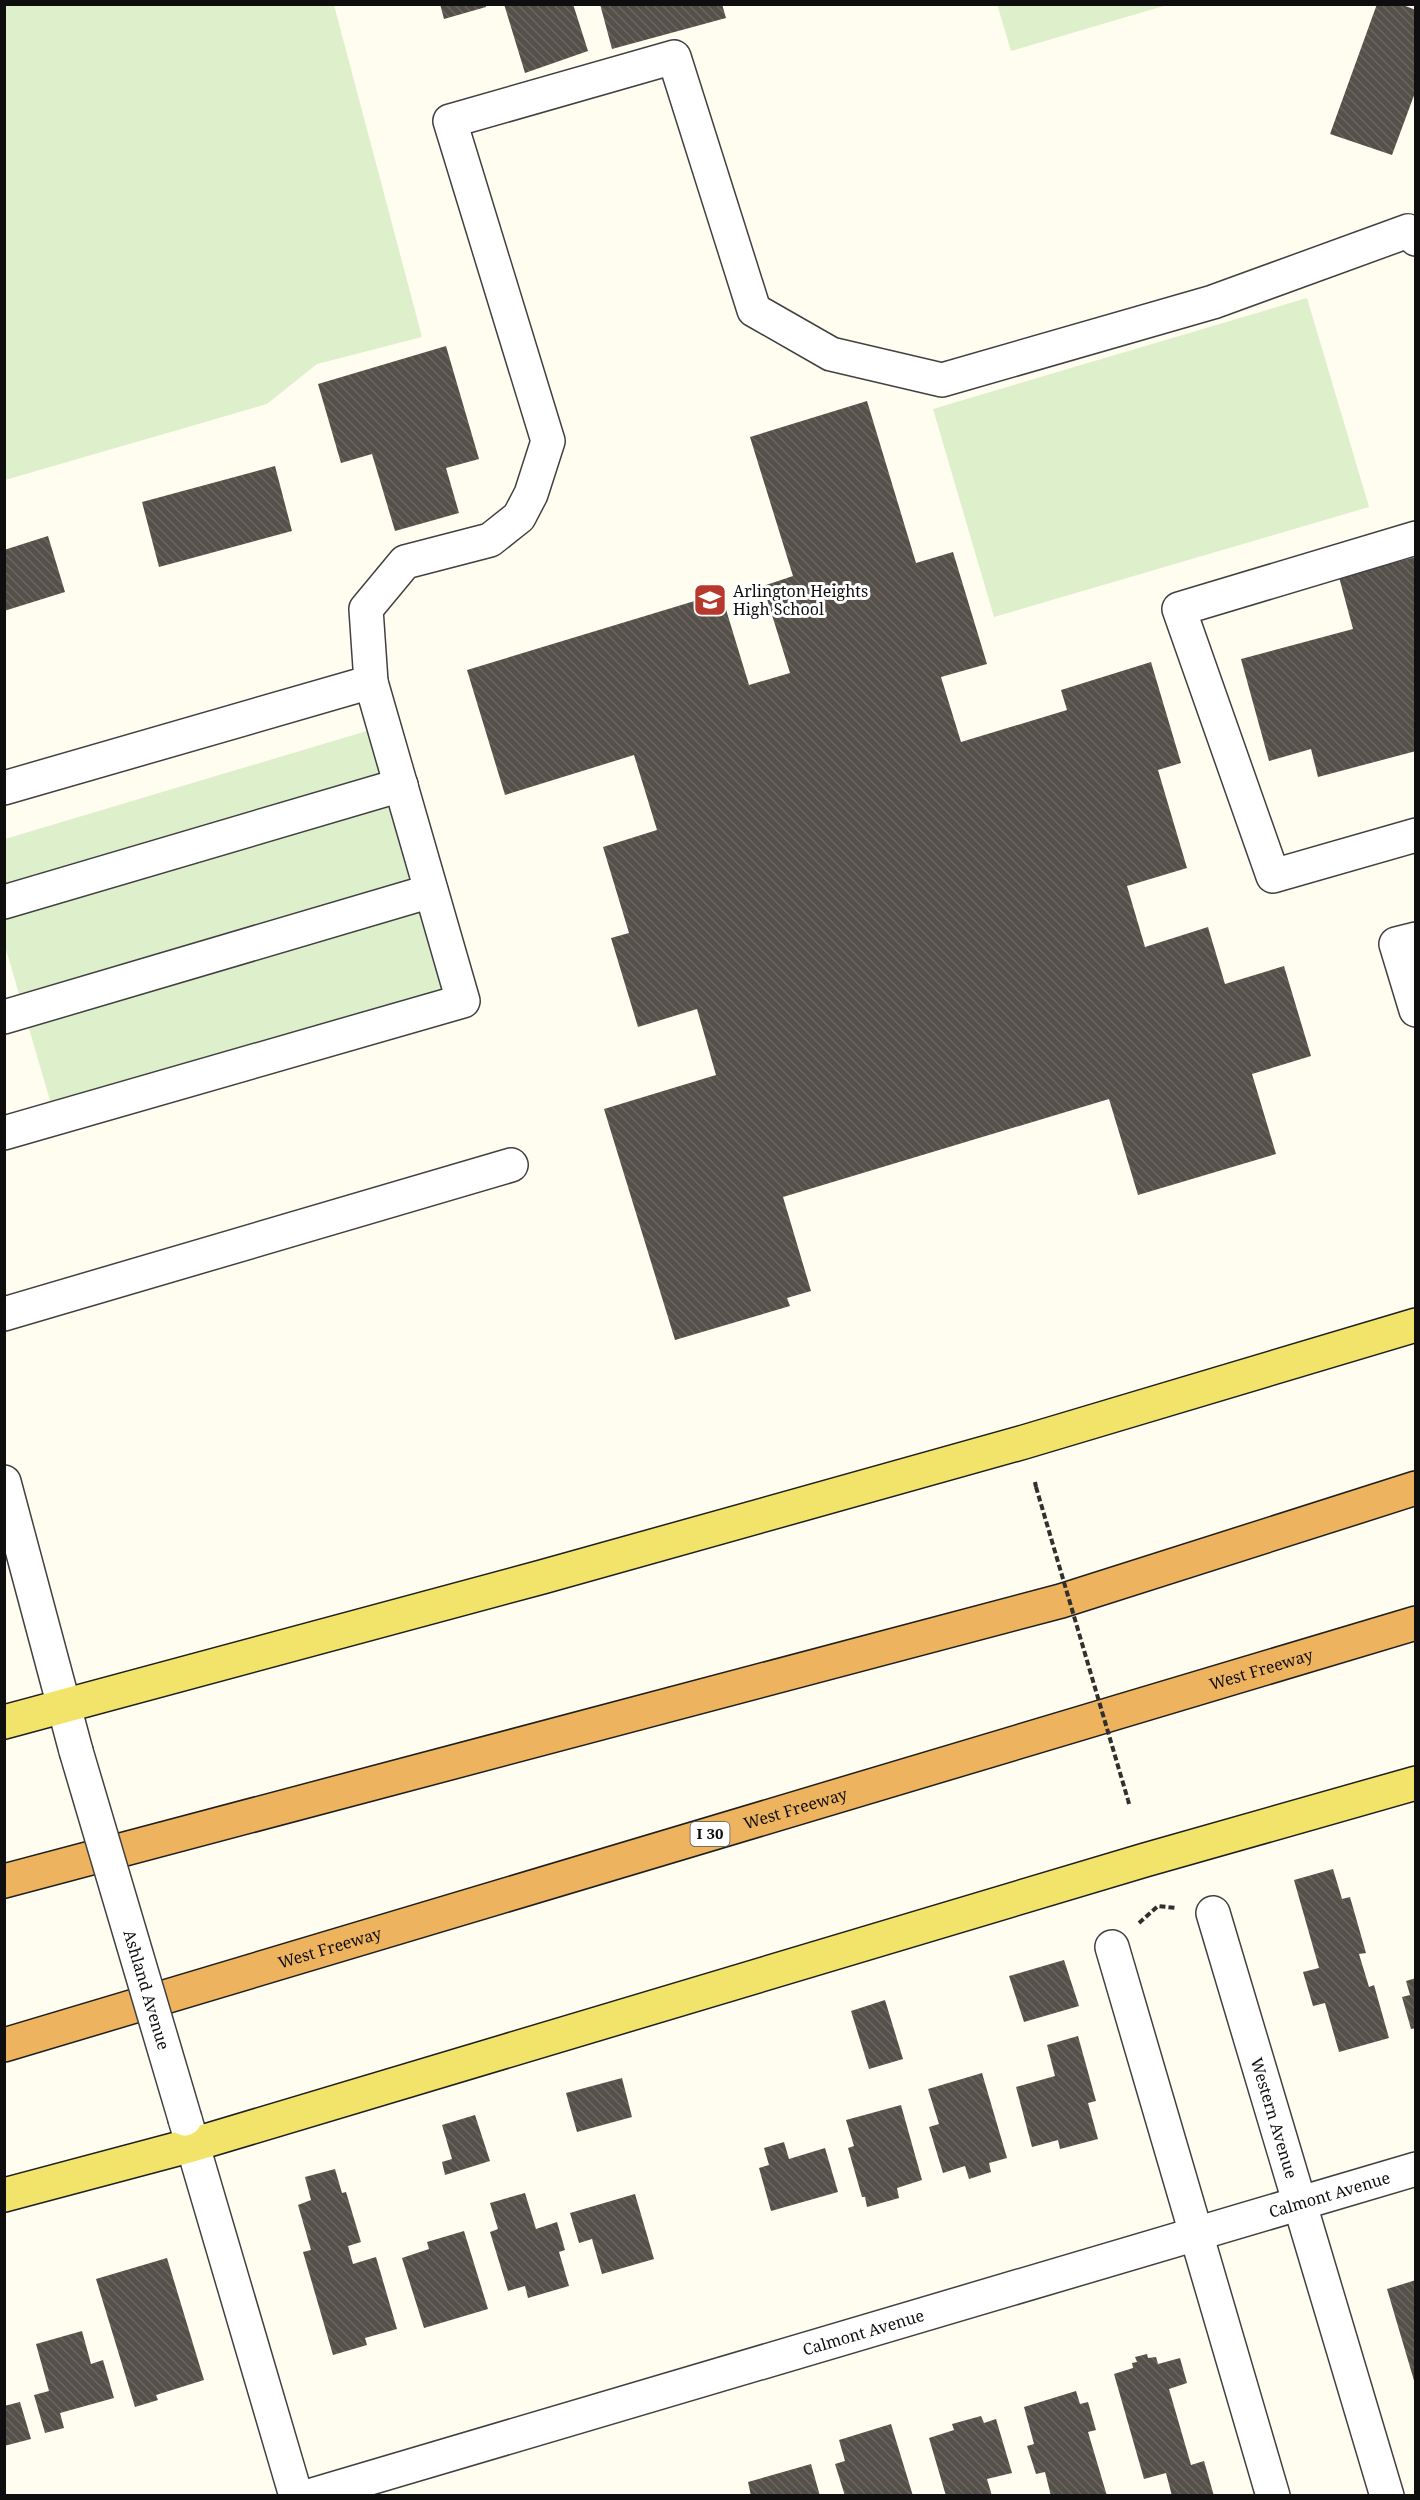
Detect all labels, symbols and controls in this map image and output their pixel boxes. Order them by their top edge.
place label: Arlington Heights High School [733,580,868,620]
school or university icon: Arlington Heights High School [692,582,728,618]
street label: West Freeway [1207,1643,1316,1695]
street label: West Freeway [741,1782,851,1834]
road number: I 30 [690,1822,730,1846]
street label: West Freeway [275,1921,385,1974]
street label: Ashland Avenue [119,1927,175,2052]
street label: Western Avenue [1246,2055,1303,2181]
street label: Calmont Avenue [1266,2166,1393,2223]
street label: Calmont Avenue [800,2304,927,2361]

